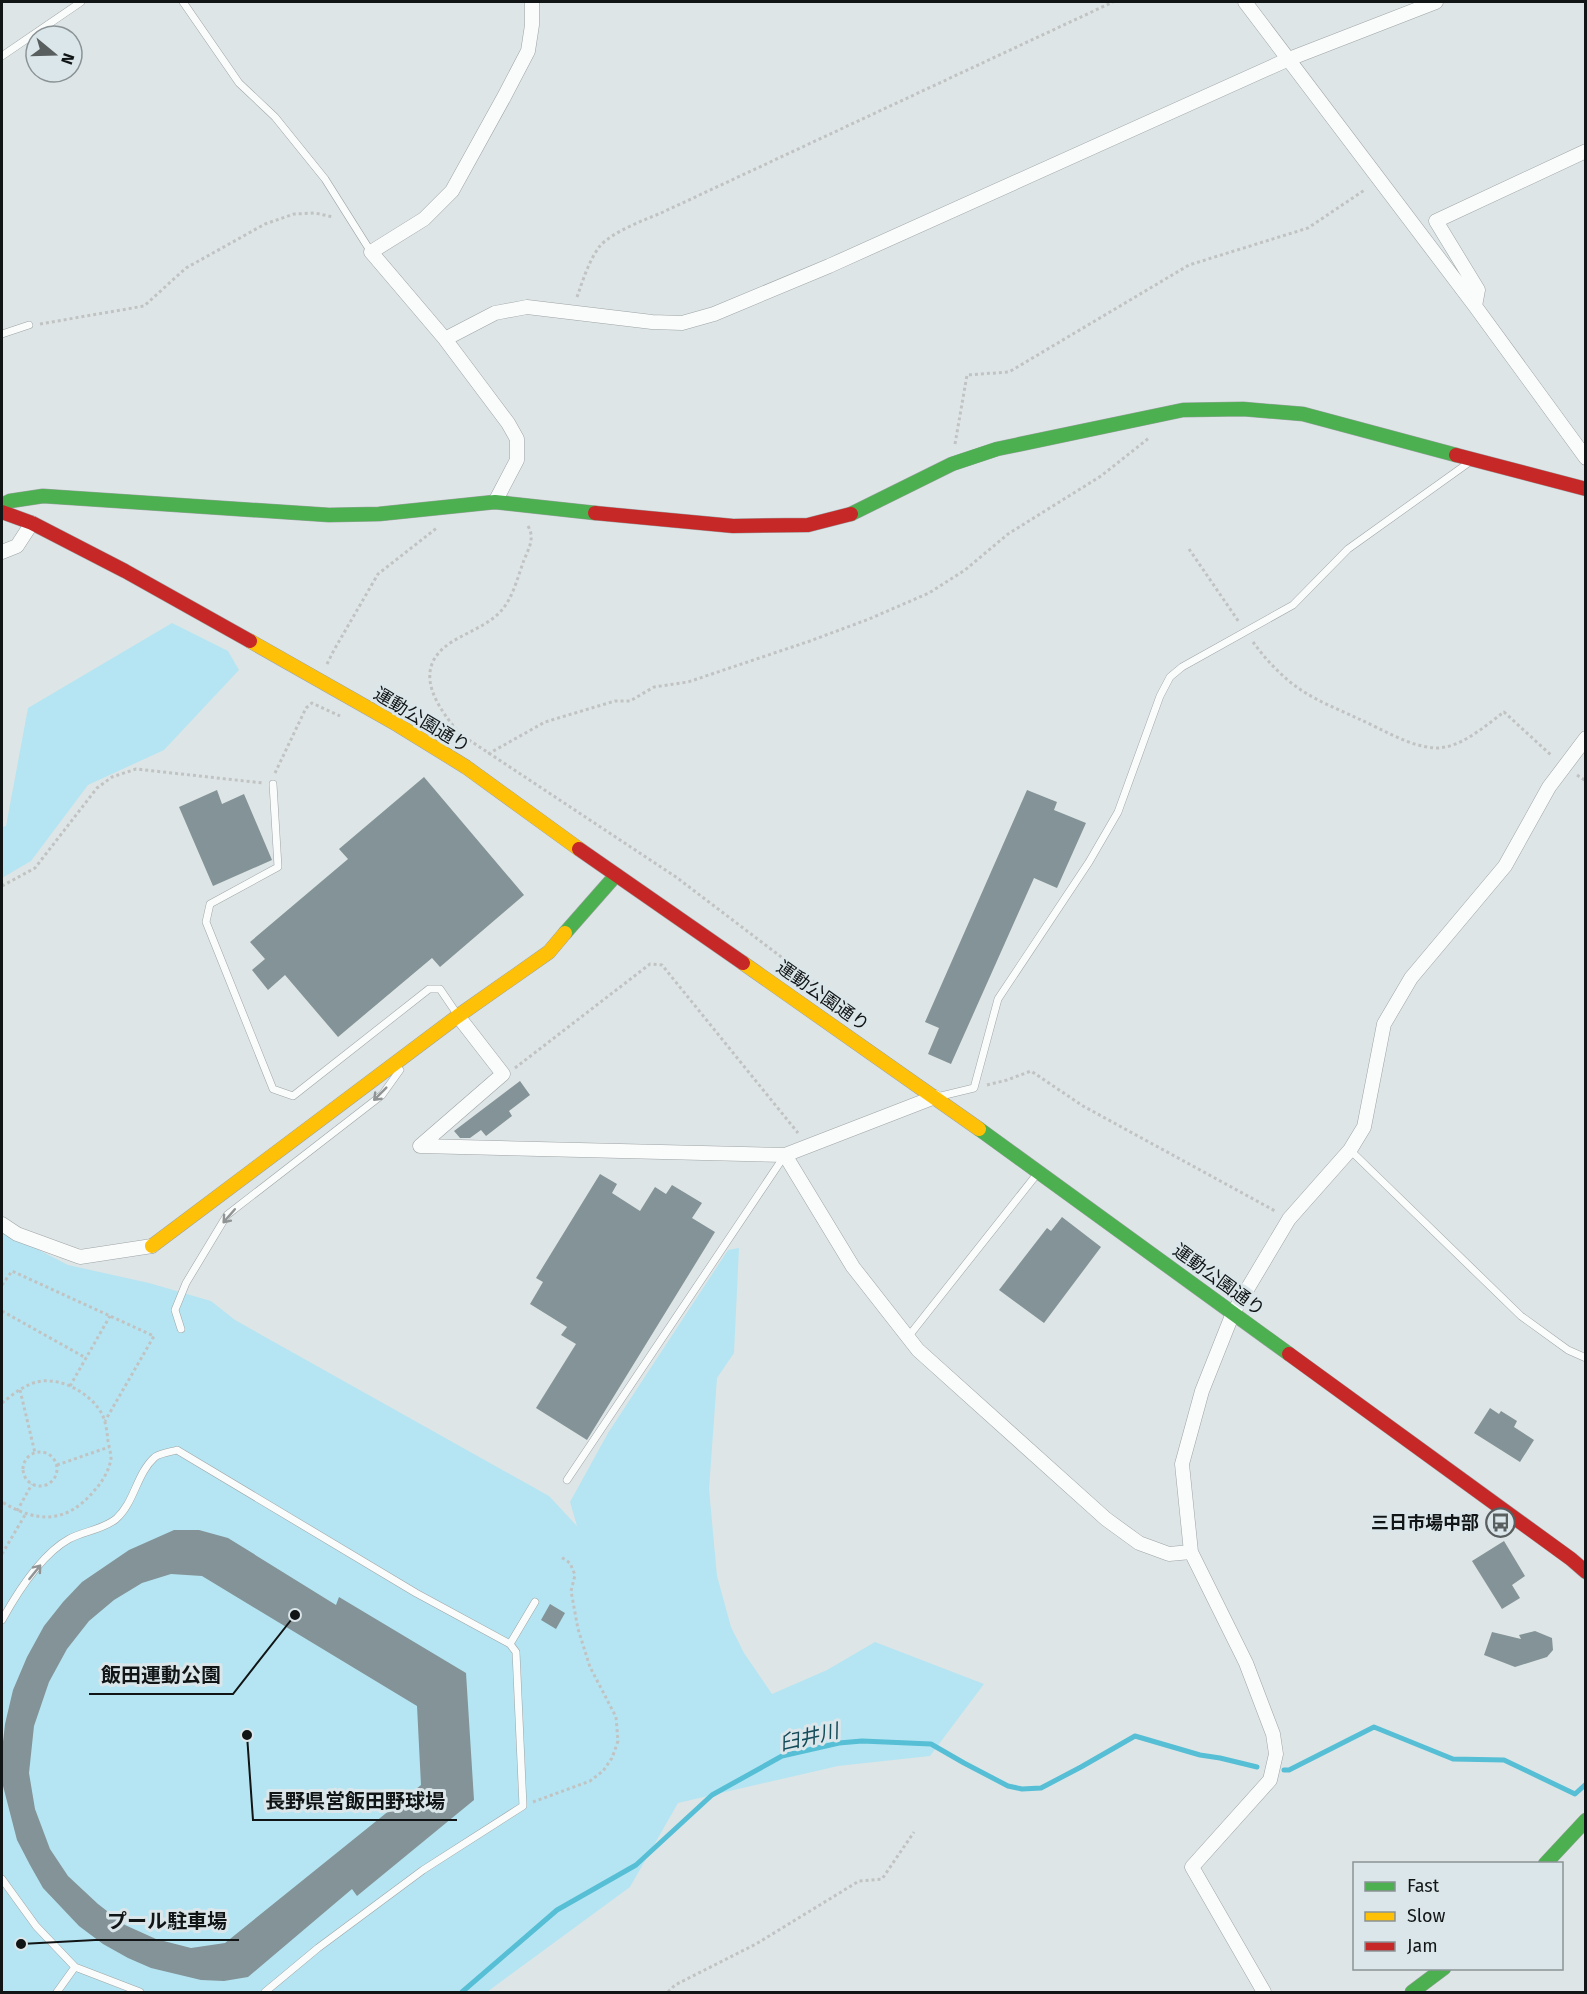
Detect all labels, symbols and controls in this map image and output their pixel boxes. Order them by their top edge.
north arrow [24,24,84,84]
text: N [57,51,78,67]
street label: 運動公園通り [370,683,474,757]
street label: 運動公園通り [772,956,874,1036]
one-way arrow [373,1087,387,1102]
one-way arrow [222,1208,236,1224]
street label: 運動公園通り [1169,1239,1269,1321]
bus stop icon: 三日市場中部 [1484,1507,1516,1539]
place label: 三日市場中部 [1371,1512,1479,1534]
one-way arrow [28,1564,41,1580]
callout: 飯田運動公園 [89,1656,233,1694]
text: 飯田運動公園 [101,1663,221,1687]
water label: 臼井川 [777,1718,843,1755]
callout: 長野県営飯田野球場 [253,1782,457,1820]
text: 長野県営飯田野球場 [265,1789,445,1813]
legend [1353,1862,1563,1970]
text: Fast [1407,1875,1440,1897]
callout: プール駐車場 [95,1902,239,1940]
text: Slow [1407,1905,1446,1927]
text: プール駐車場 [107,1909,227,1933]
text: Jam [1407,1935,1438,1957]

